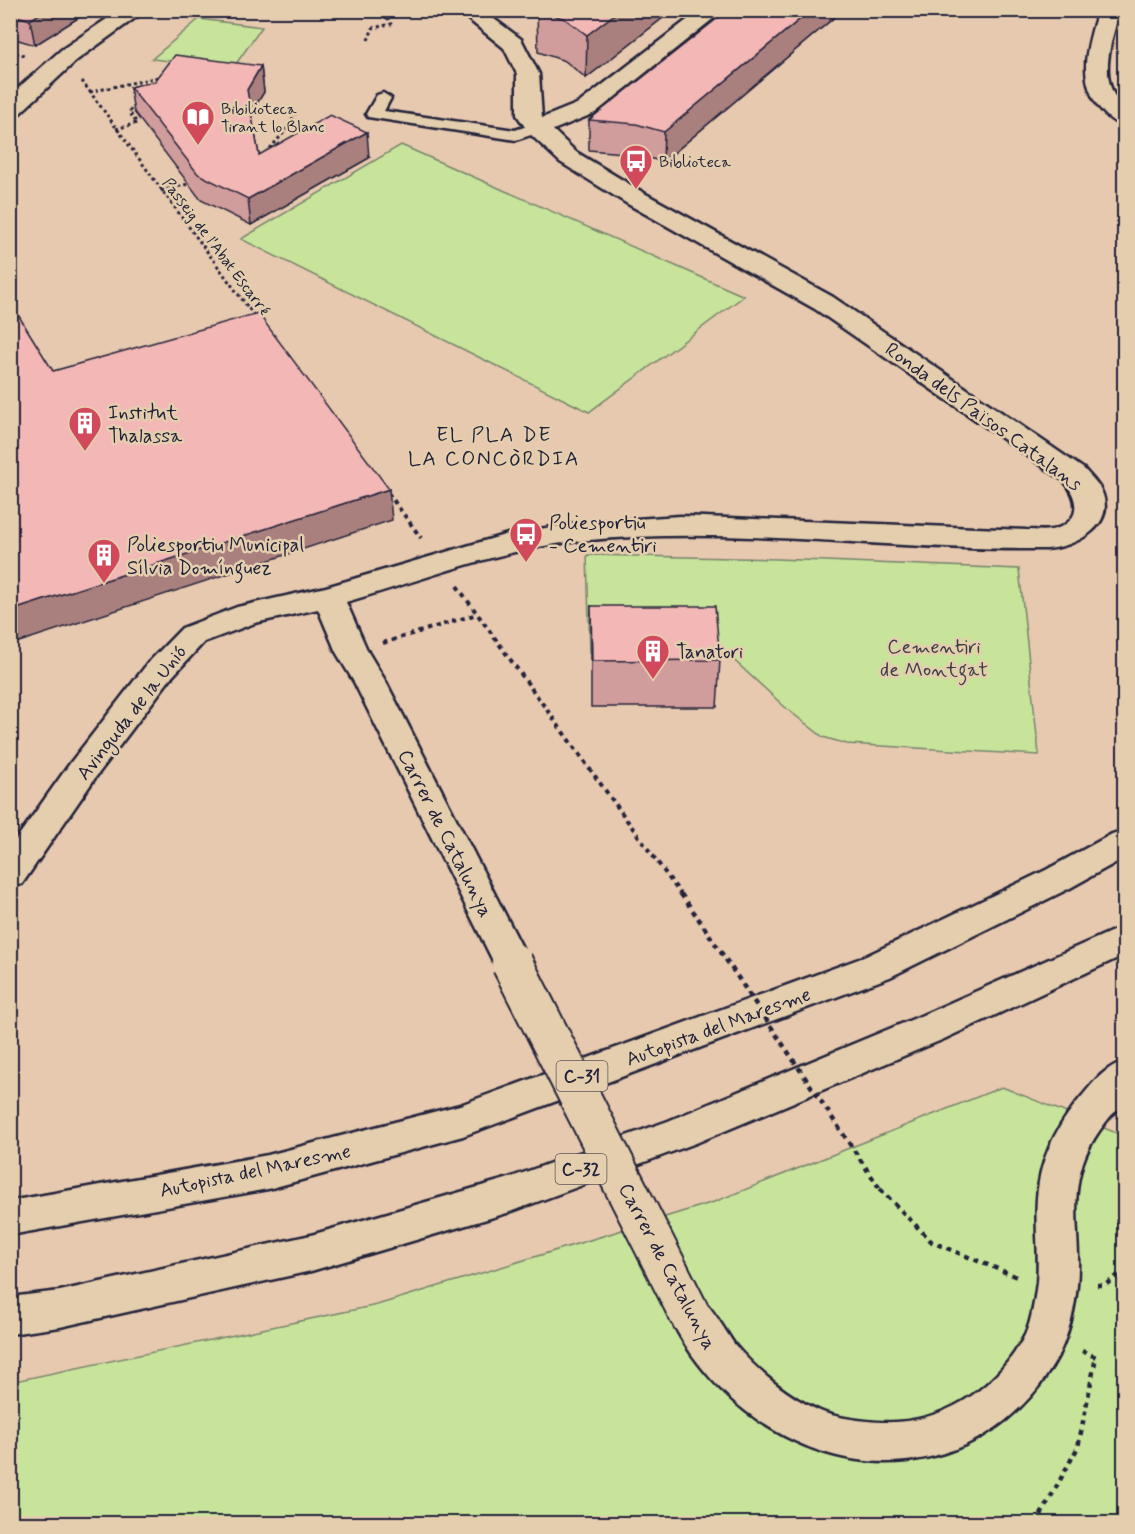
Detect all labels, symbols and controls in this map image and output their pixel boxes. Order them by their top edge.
library icon: Bibilioteca Tirant lo Blanc [180,99,216,146]
place label: Bibilioteca Tirant lo Blanc [221,99,324,138]
bus stop icon: Biblioteca [618,143,654,190]
place label: Biblioteca [659,152,731,173]
street label: Passeig de l'Abat Escarré [157,174,275,320]
street label: Ronda dels Països Catalans [879,337,1087,498]
place label: Institut Thalassa [108,400,183,450]
building icon: Institut Thalassa [67,405,103,452]
district label: EL PLA DE LA CONCÒRDIA [408,421,580,473]
place label: Poliesportiu - Cementiri [549,510,657,560]
bus stop icon: Poliesportiu - Cementiri [508,516,544,563]
place label: Poliesportiu Municipal Sílvia Domínguez [127,532,304,584]
building icon: Poliesportiu Municipal Sílvia Domínguez [86,537,122,584]
building icon: Tanatori [635,633,671,680]
park label: Cementiri de Montgat [880,634,988,686]
place label: Tanatori [676,639,743,666]
street label: Avinguda de la Unió [71,640,194,787]
street label: Carrer de Catalunya [391,745,499,922]
street label: Autopista del Maresme [622,981,815,1073]
road number: C-31 [556,1061,608,1091]
street label: Autopista del Maresme [157,1138,353,1205]
road number: C-32 [556,1154,606,1184]
street label: Carrer de Catalunya [611,1179,722,1355]

